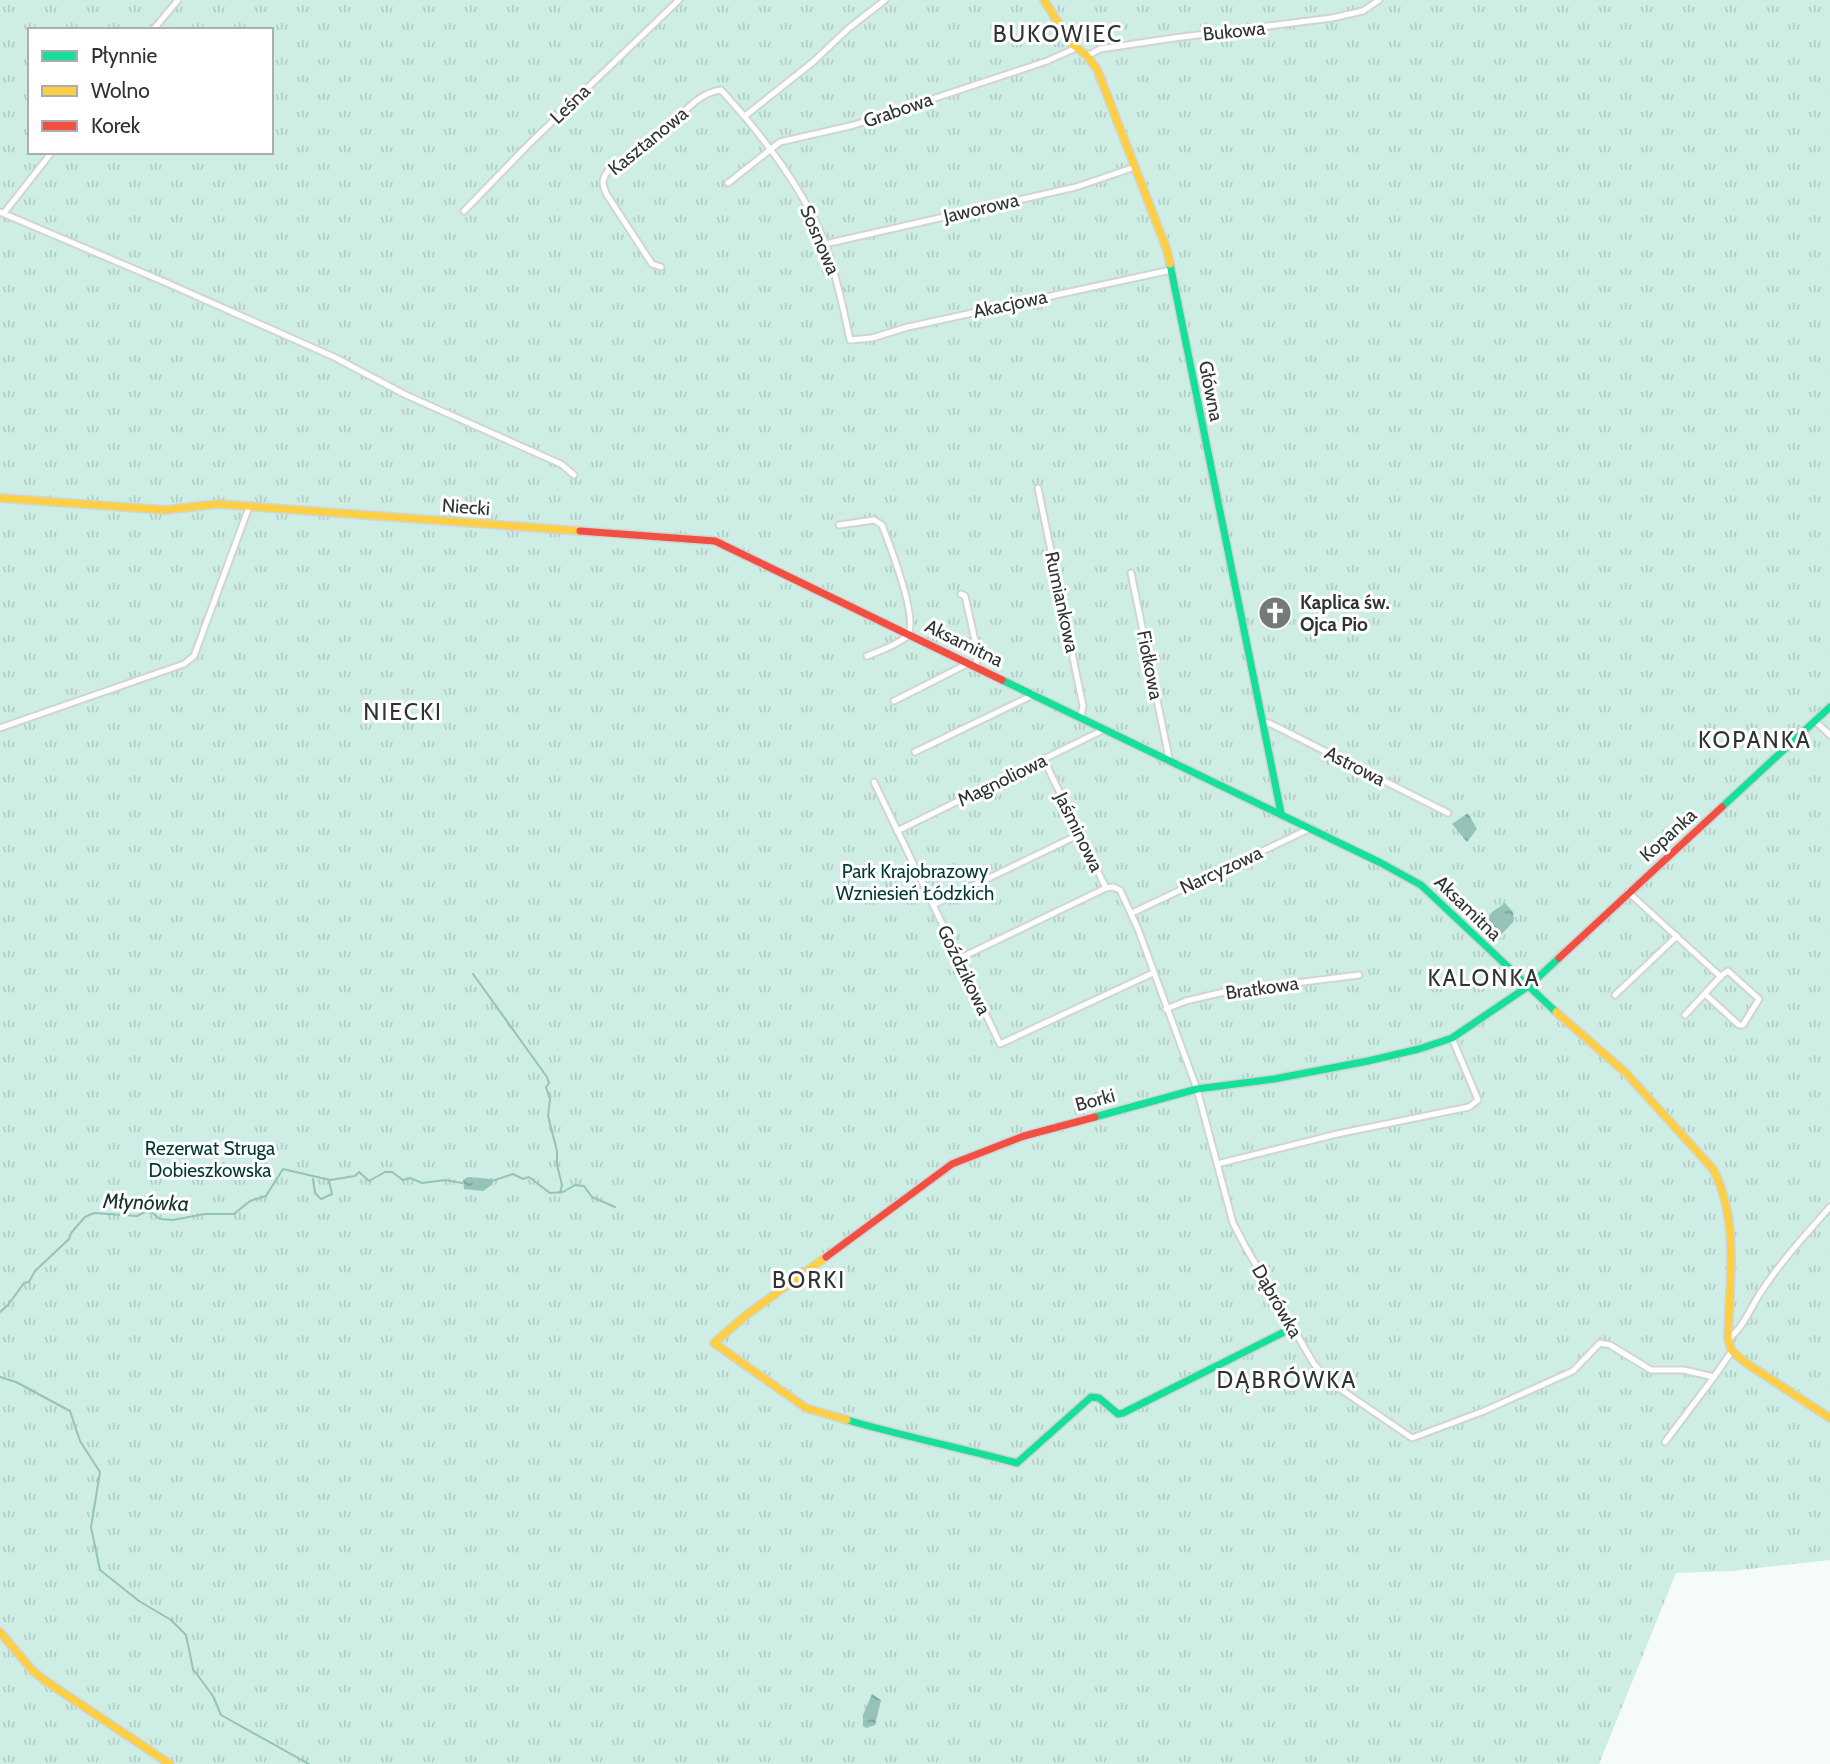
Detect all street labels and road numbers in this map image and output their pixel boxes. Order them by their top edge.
street label: Bukowa [1202,16,1266,46]
street label: Leśna [545,80,595,128]
street label: Grabowa [861,88,935,132]
street label: Kasztanowa [603,102,693,180]
street label: Jaworowa [940,188,1021,228]
street label: Sosnowa [795,202,845,278]
street label: Akacjowa [971,285,1049,323]
street label: Główna [1194,359,1228,423]
street label: Niecki [441,494,491,520]
street label: Rumiankowa [1040,549,1084,655]
street label: Aksamitna [921,614,1007,672]
street label: Fiołkowa [1132,628,1168,702]
street label: Astrowa [1321,741,1389,791]
street label: Magnoliowa [954,748,1050,812]
street label: Jaśminowa [1049,787,1108,876]
street label: Kopanka [1635,804,1701,866]
street label: Narcyzowa [1176,841,1266,899]
street label: Aksamitna [1430,871,1506,945]
street label: Goździkowa [932,921,996,1019]
street label: Bratkowa [1224,971,1300,1005]
street label: Borki [1073,1084,1117,1116]
street label: Dąbrówka [1247,1260,1307,1342]

